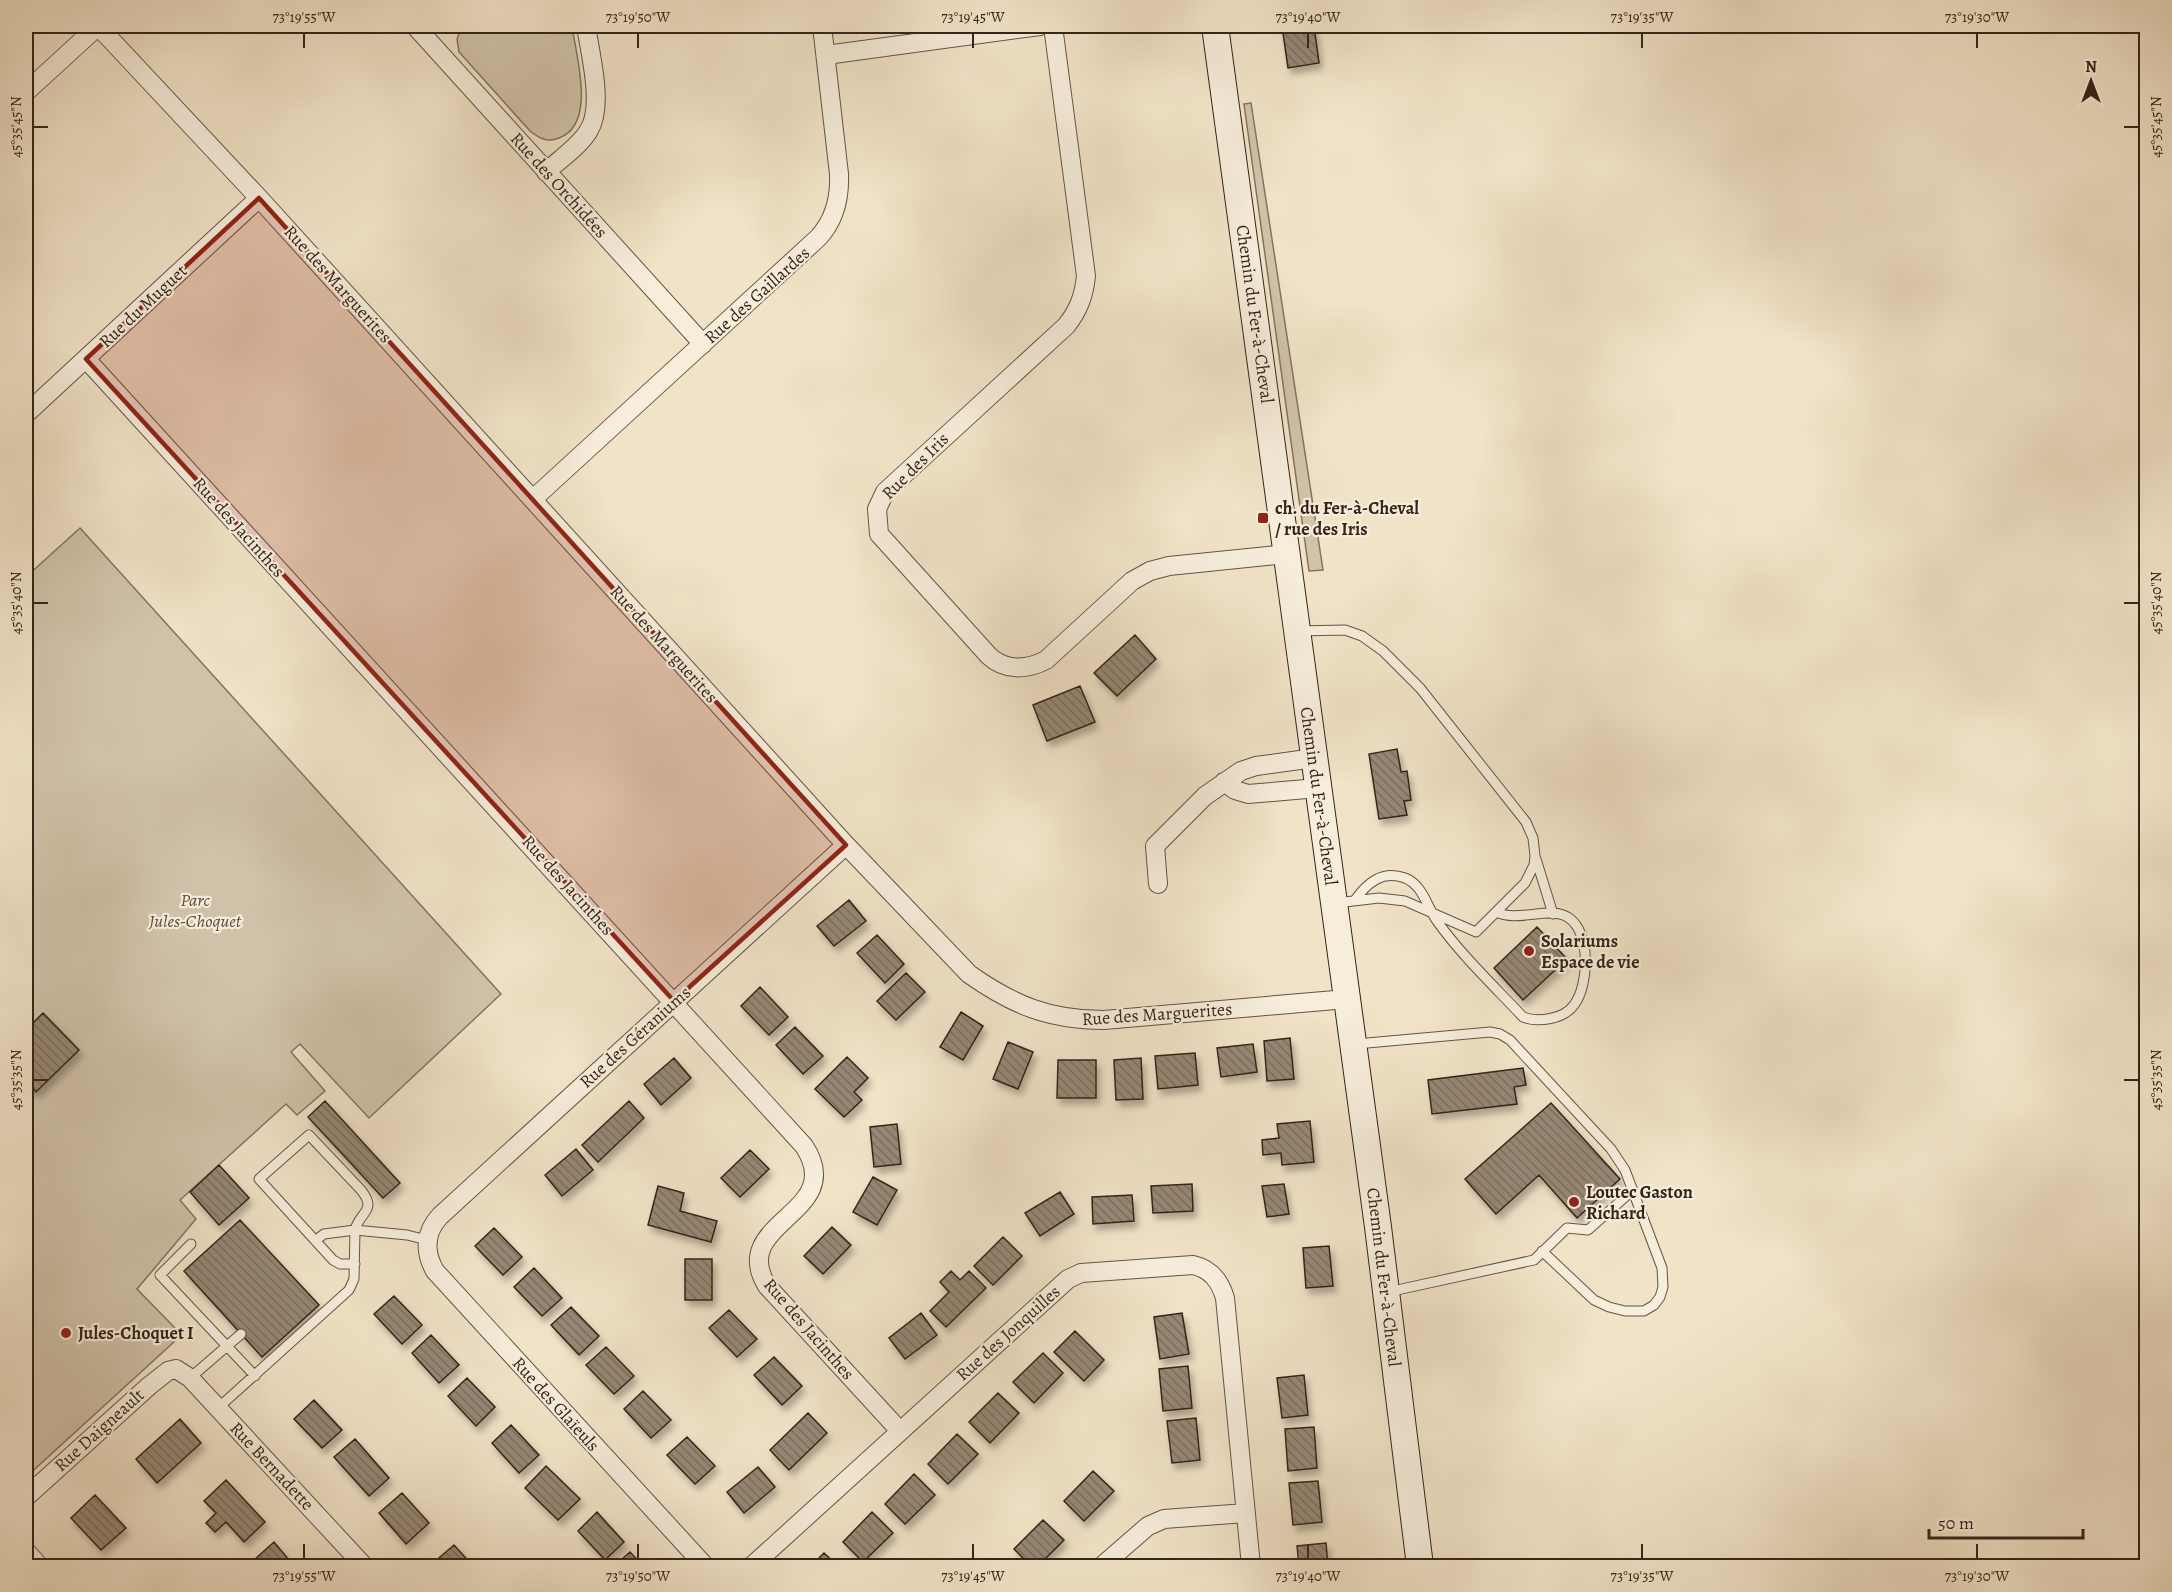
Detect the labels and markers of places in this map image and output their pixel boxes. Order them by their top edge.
place label: ch. du Fer-à-Cheval / rue des Iris [1275,496,1419,541]
marker: ch. du Fer-à-Cheval / rue des Iris [1256,511,1270,525]
place label: Solariums Espace de vie [1541,929,1639,974]
marker: Solariums Espace de vie [1522,944,1536,958]
place label: Loutec Gaston Richard [1586,1180,1693,1225]
marker: Loutec Gaston Richard [1567,1195,1581,1209]
place label: Jules-Choquet I [78,1321,194,1345]
marker: Jules-Choquet I [59,1326,73,1340]

